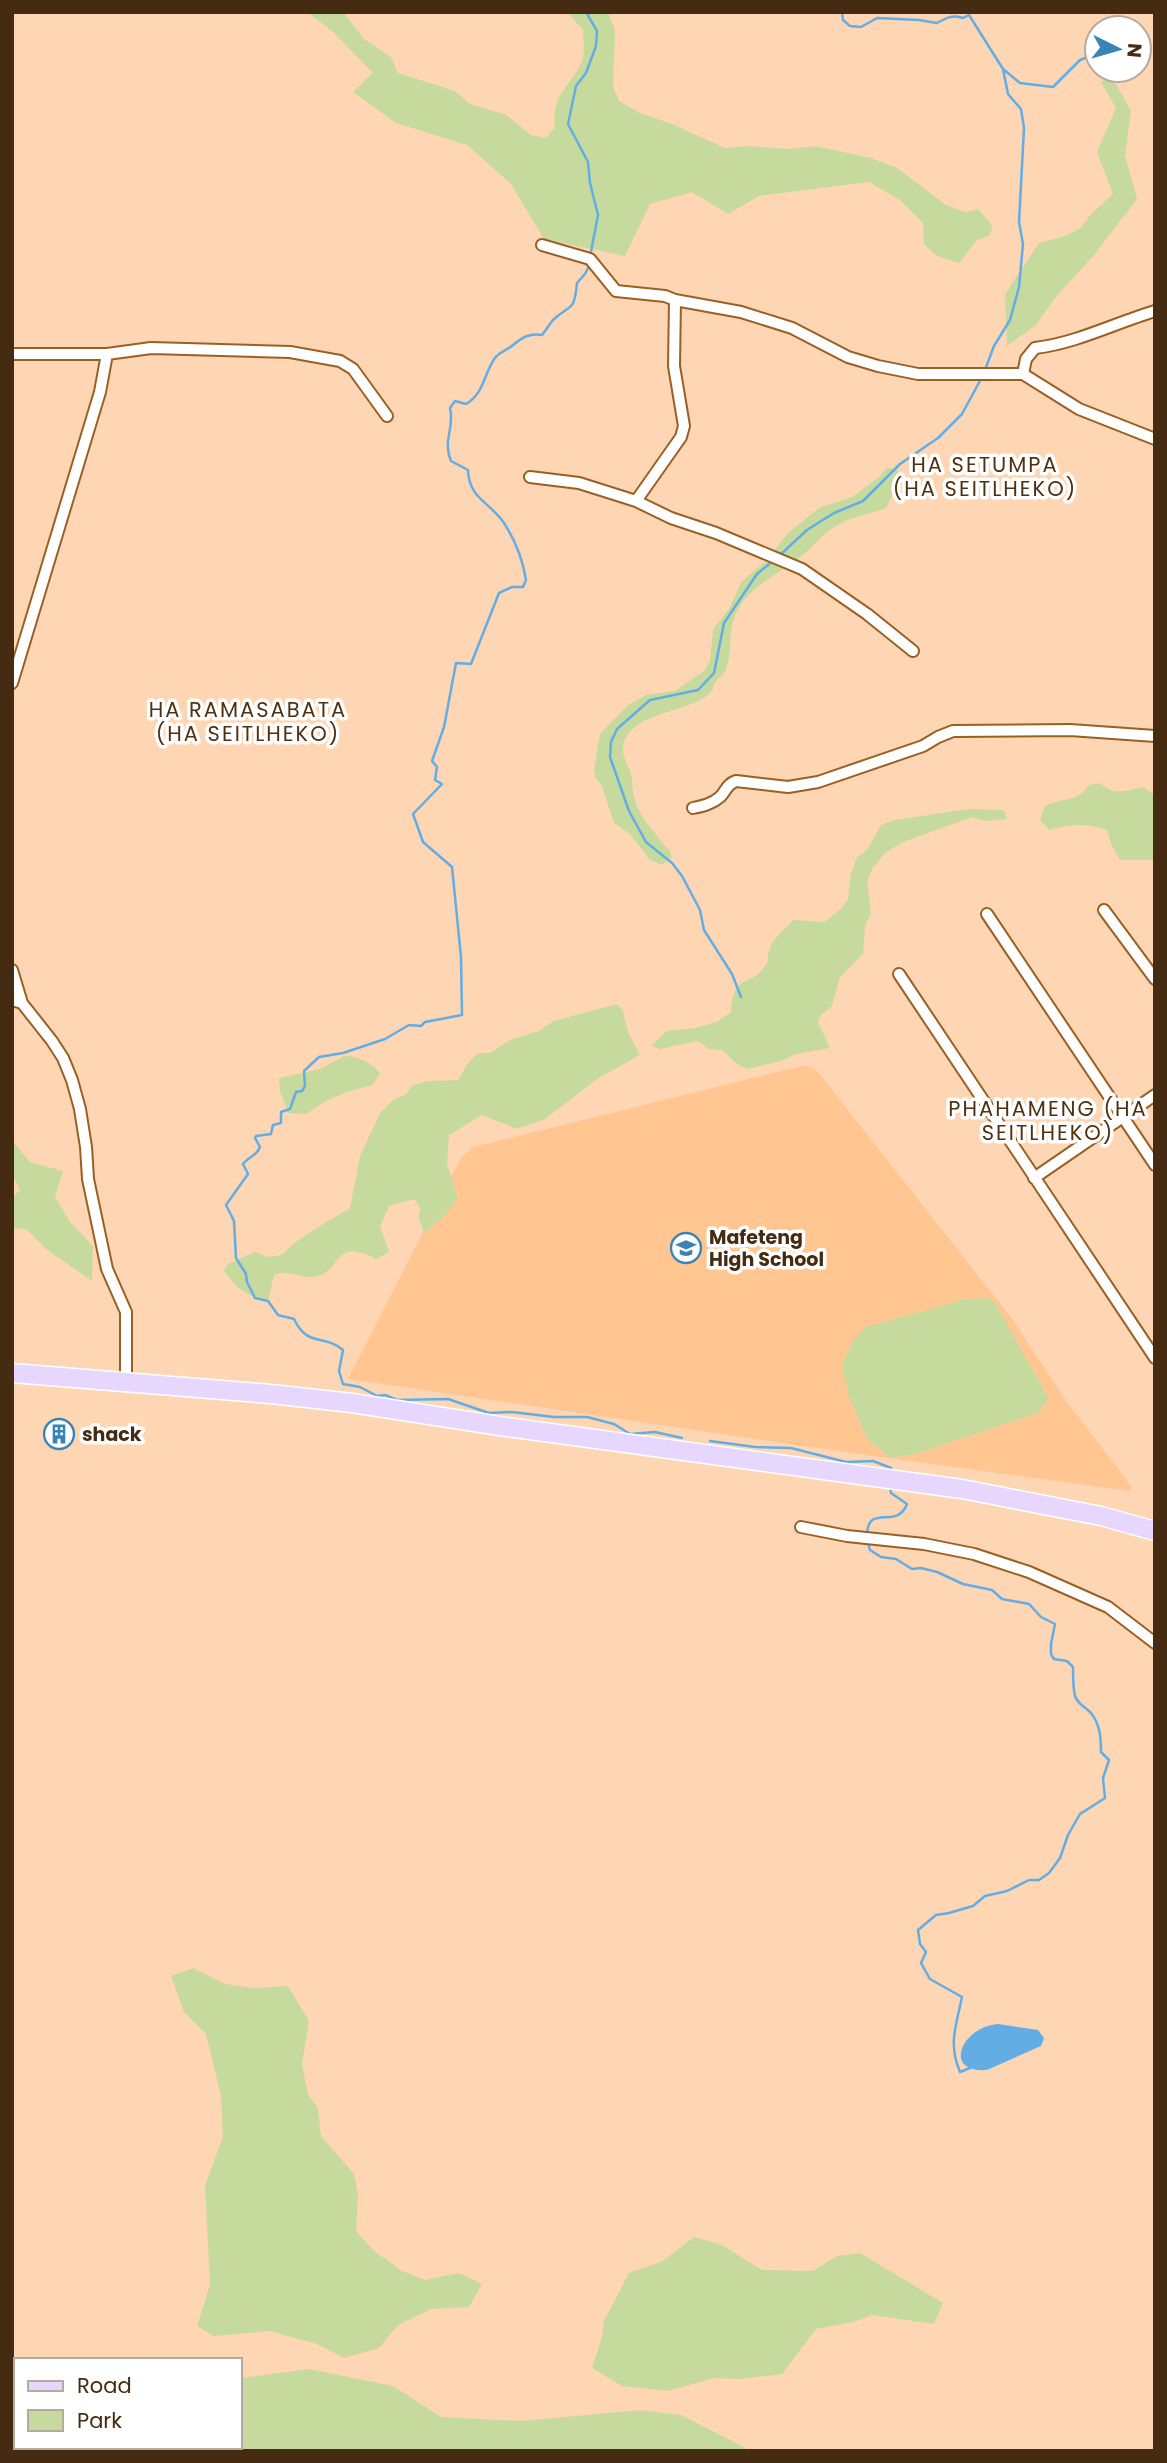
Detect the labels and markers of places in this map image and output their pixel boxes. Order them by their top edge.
place label: Mafeteng High School [709,1224,824,1273]
school or university icon: Mafeteng High School [669,1231,703,1265]
building icon: shack [42,1417,76,1451]
place label: shack [82,1421,142,1448]

